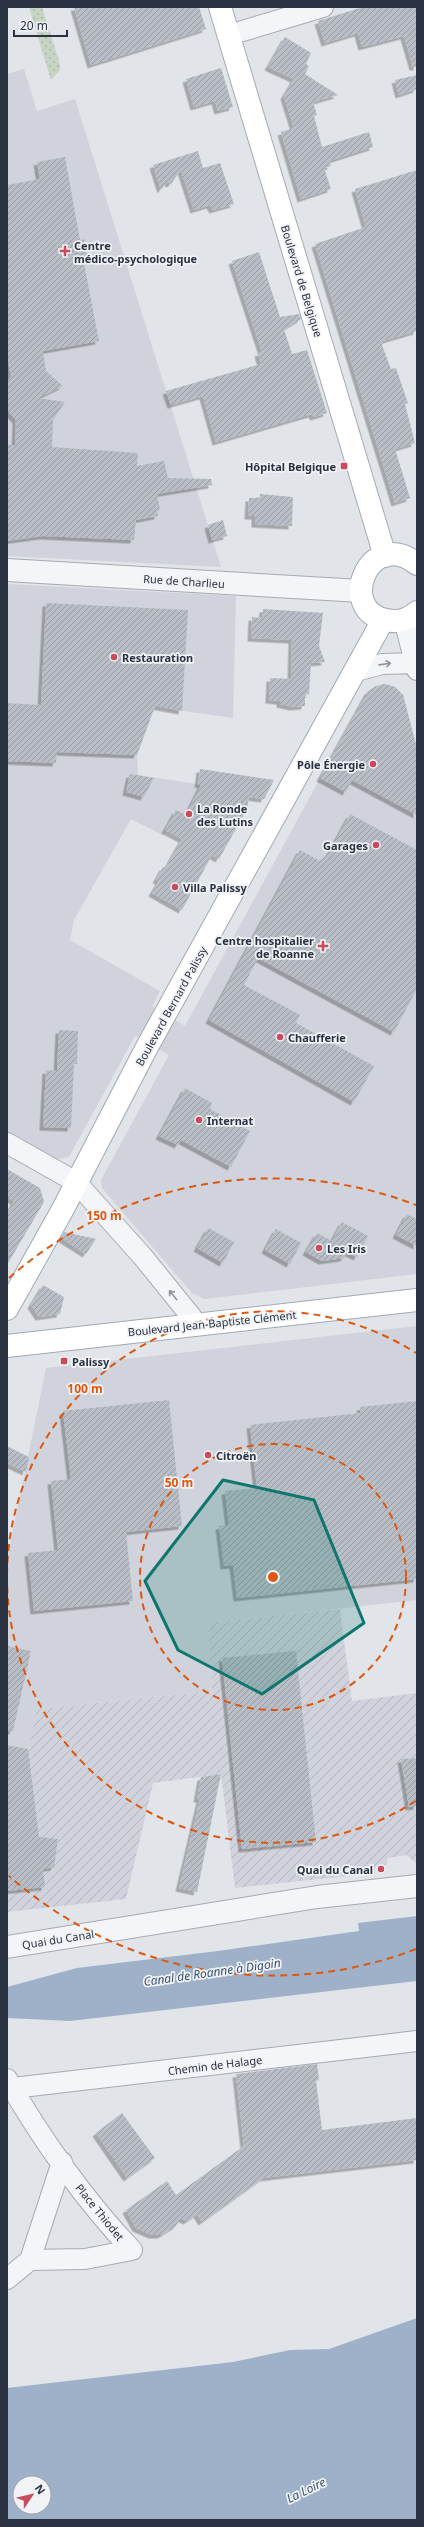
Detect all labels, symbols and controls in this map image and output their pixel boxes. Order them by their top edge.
scale bar [14,12,67,38]
text: 20 m [20,17,48,34]
street label: Boulevard de Belgique [278,223,326,339]
place label: Centre médico-psychologique [74,238,198,266]
marker: Centre médico-psychologique [59,245,71,257]
place label: Hôpital Belgique [245,459,336,474]
marker: Hôpital Belgique [339,461,349,471]
street label: Rue de Charlieu [143,571,225,591]
place label: Restauration [122,650,193,665]
marker: Restauration [109,652,119,662]
one-way arrow [378,660,391,668]
place label: Pôle Énergie [297,757,365,772]
marker: Pôle Énergie [368,759,378,769]
place label: La Ronde des Lutins [197,801,253,829]
marker: La Ronde des Lutins [184,809,194,819]
place label: Garages [323,838,368,853]
marker: Garages [371,840,381,850]
place label: Villa Palissy [183,880,247,895]
marker: Villa Palissy [170,882,180,892]
place label: Centre hospitalier de Roanne [215,933,314,961]
marker: Centre hospitalier de Roanne [317,940,329,952]
street label: Boulevard Bernard Palissy [132,943,210,1069]
place label: Chaufferie [288,1030,346,1045]
marker: Chaufferie [275,1032,285,1042]
place label: Internat [207,1113,253,1128]
marker: Internat [194,1115,204,1125]
text: 150 m [86,1207,122,1224]
place label: Les Iris [327,1241,367,1256]
marker: Les Iris [314,1243,324,1253]
one-way arrow [169,1289,178,1300]
street label: Boulevard Jean-Baptiste Clément [127,1307,297,1339]
place label: Palissy [72,1354,110,1369]
marker: Palissy [59,1356,69,1366]
text: 100 m [67,1380,103,1397]
place label: Citroën [216,1448,256,1463]
marker: Citroën [203,1450,213,1460]
text: 50 m [165,1474,193,1491]
centre of rings [266,1570,280,1584]
place label: Quai du Canal [297,1862,373,1877]
marker: Quai du Canal [376,1864,386,1874]
street label: Quai du Canal [21,1926,95,1952]
water label: Canal de Roanne à Digoin [142,1954,282,1990]
street label: Chemin de Halage [167,2052,263,2078]
street label: Place Thiodet [72,2180,128,2244]
water label: La Loire [283,2473,329,2507]
north arrow [12,2475,52,2515]
text: N [32,2481,49,2497]

